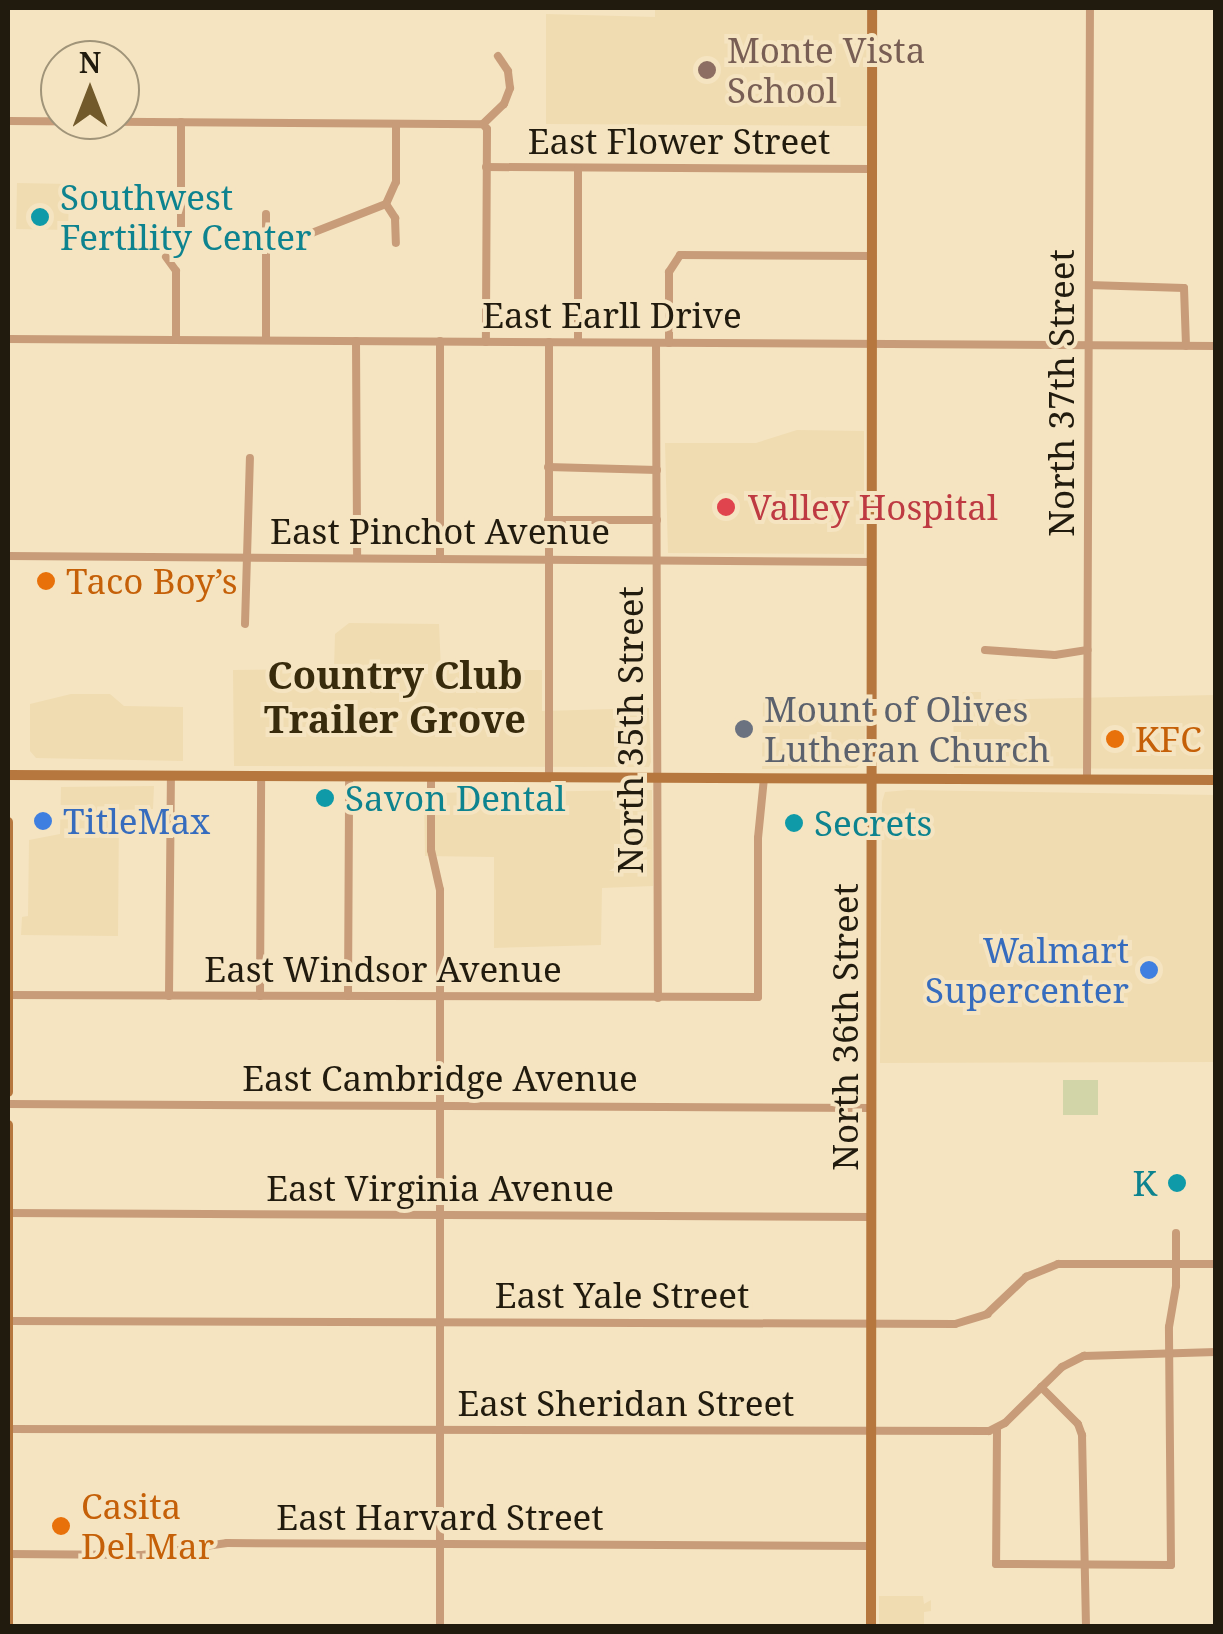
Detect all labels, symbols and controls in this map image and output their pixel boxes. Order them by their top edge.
place label: Monte Vista School [727,29,925,111]
north arrow [40,40,140,140]
text: N [79,43,101,81]
marker: Monte Vista School [696,59,718,81]
street label: East Flower Street [528,120,830,162]
place label: Southwest Fertility Center [60,176,312,258]
marker: Southwest Fertility Center [29,206,51,228]
street label: North 37th Street [1040,249,1082,537]
street label: East Earll Drive [482,294,742,336]
place label: Valley Hospital [748,486,998,528]
marker: Valley Hospital [713,494,739,520]
street label: East Pinchot Avenue [270,510,610,552]
place label: Taco Boy’s [66,560,238,602]
marker: Taco Boy’s [35,570,57,592]
street label: North 35th Street [609,586,651,874]
district label: Country Club Trailer Grove [264,652,526,742]
place label: Mount of Olives Lutheran Church [764,688,1050,770]
marker: Mount of Olives Lutheran Church [733,718,755,740]
place label: KFC [1135,718,1202,760]
marker: KFC [1104,728,1126,750]
place label: Savon Dental [345,777,565,819]
marker: Savon Dental [314,787,336,809]
place label: TitleMax [63,800,210,842]
place label: Secrets [814,802,932,844]
marker: TitleMax [32,810,54,832]
marker: Secrets [783,812,805,834]
street label: North 36th Street [824,883,866,1171]
place label: Walmart Supercenter [925,929,1129,1011]
street label: East Windsor Avenue [204,948,562,990]
marker: Walmart Supercenter [1138,959,1160,981]
street label: East Cambridge Avenue [242,1057,638,1099]
place label: K [1133,1162,1157,1204]
street label: East Virginia Avenue [266,1167,614,1209]
marker: K [1166,1172,1188,1194]
street label: East Yale Street [495,1274,749,1316]
street label: East Sheridan Street [458,1382,794,1424]
place label: Casita Del Mar [81,1485,214,1567]
street label: East Harvard Street [276,1496,604,1538]
marker: Casita Del Mar [50,1515,72,1537]

